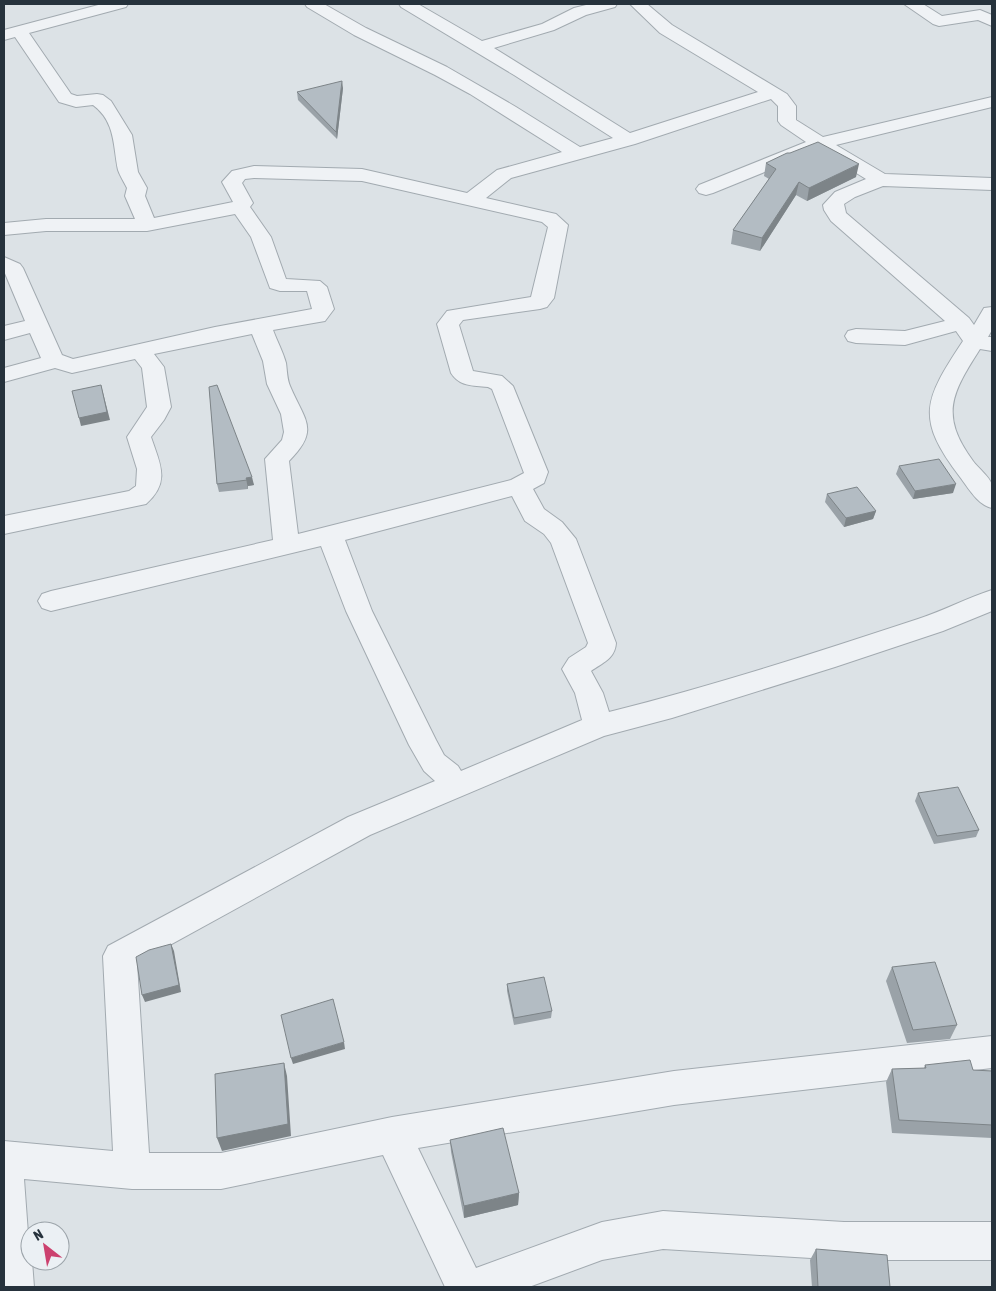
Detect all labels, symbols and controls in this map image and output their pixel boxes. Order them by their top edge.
north arrow [20,1221,70,1271]
text: N [31,1226,46,1244]

